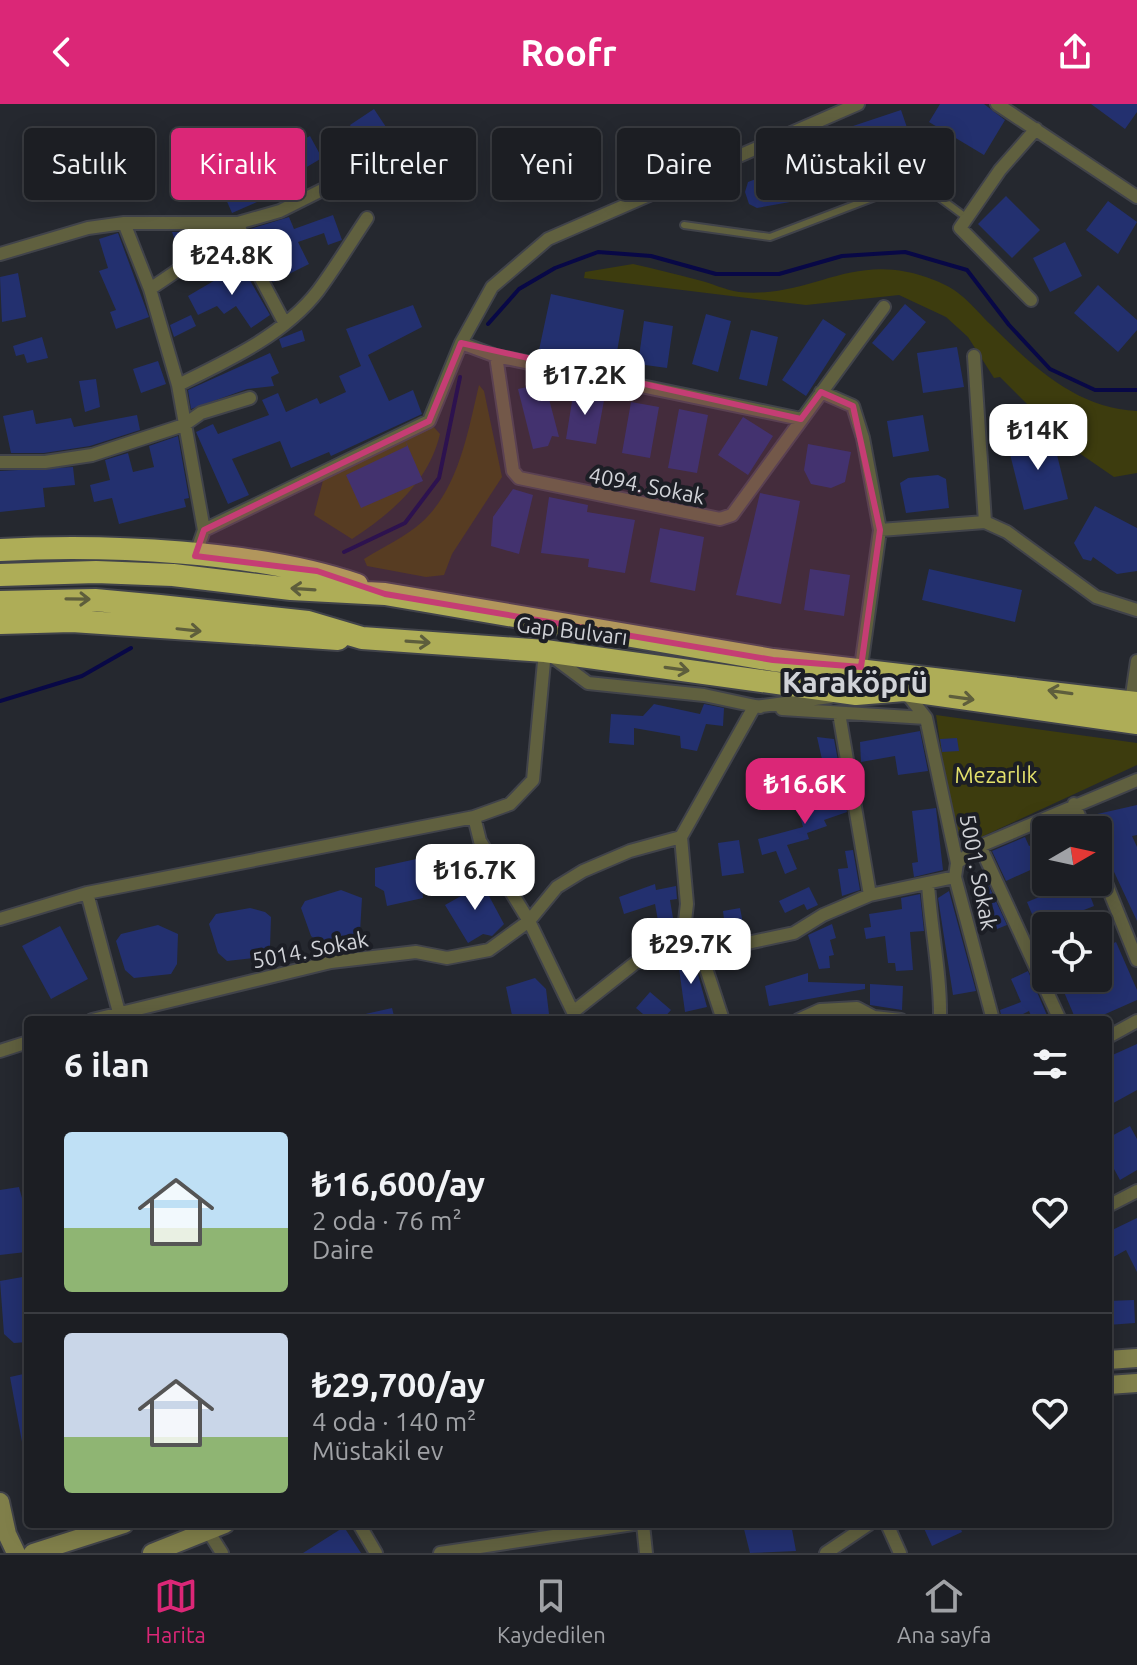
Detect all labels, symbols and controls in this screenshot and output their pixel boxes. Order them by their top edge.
icon: back [40,30,84,74]
icon: share [1053,30,1097,74]
text: Roofr [521,32,616,73]
chip: Satılık [24,128,155,200]
chip: Kiralık [171,128,305,200]
chip: Filtreler [321,128,476,200]
chip: Yeni [492,128,601,200]
chip: Daire [617,128,740,200]
chip: Müstakil ev [756,128,954,200]
pin: ₺24.8K [167,229,297,297]
text: ₺24.8K [191,240,273,269]
pin: ₺17.2K [520,349,650,417]
text: ₺17.2K [544,360,626,389]
pin: ₺14K [991,404,1085,472]
text: ₺14K [1007,415,1069,444]
street label: 4094. Sokak [587,461,707,509]
one-way arrow [290,582,317,597]
one-way arrow [64,592,91,607]
street label: Gap Bulvarı [515,611,629,649]
one-way arrow [176,623,202,638]
one-way arrow [404,635,431,650]
one-way arrow [663,662,689,677]
district label: Karaköprü [782,665,928,699]
one-way arrow [1048,684,1073,699]
one-way arrow [949,691,974,706]
pin: ₺16.6K [740,758,870,826]
park label: Mezarlık [954,762,1038,787]
text: ₺16.6K [764,769,846,798]
street label: 5001. Sokak [955,812,1003,932]
north arrow [1032,816,1112,896]
map controls [1032,816,1112,992]
pin: ₺16.7K [410,844,540,912]
text: ₺16.7K [434,855,516,884]
button: locate [1032,912,1112,992]
pin: ₺29.7K [626,918,756,986]
street label: 5014. Sokak [250,925,370,973]
text: ₺29.7K [650,929,732,958]
icon: filters [1028,1042,1072,1086]
text: 6 ilan [64,1045,150,1083]
icon: home [128,1164,224,1260]
text: ₺16,600/ay [312,1164,485,1202]
icon: heart [1028,1190,1072,1234]
text: 2 oda · 76 m² [312,1206,462,1235]
text: Daire [312,1235,374,1264]
icon: home [128,1365,224,1461]
text: ₺29,700/ay [312,1365,485,1403]
icon: heart [1028,1391,1072,1435]
text: 4 oda · 140 m² [312,1407,476,1436]
text: Müstakil ev [312,1436,444,1465]
tab: Harita [146,1574,206,1647]
tab: Kaydedilen [497,1574,606,1647]
tab: Ana sayfa [897,1574,991,1647]

